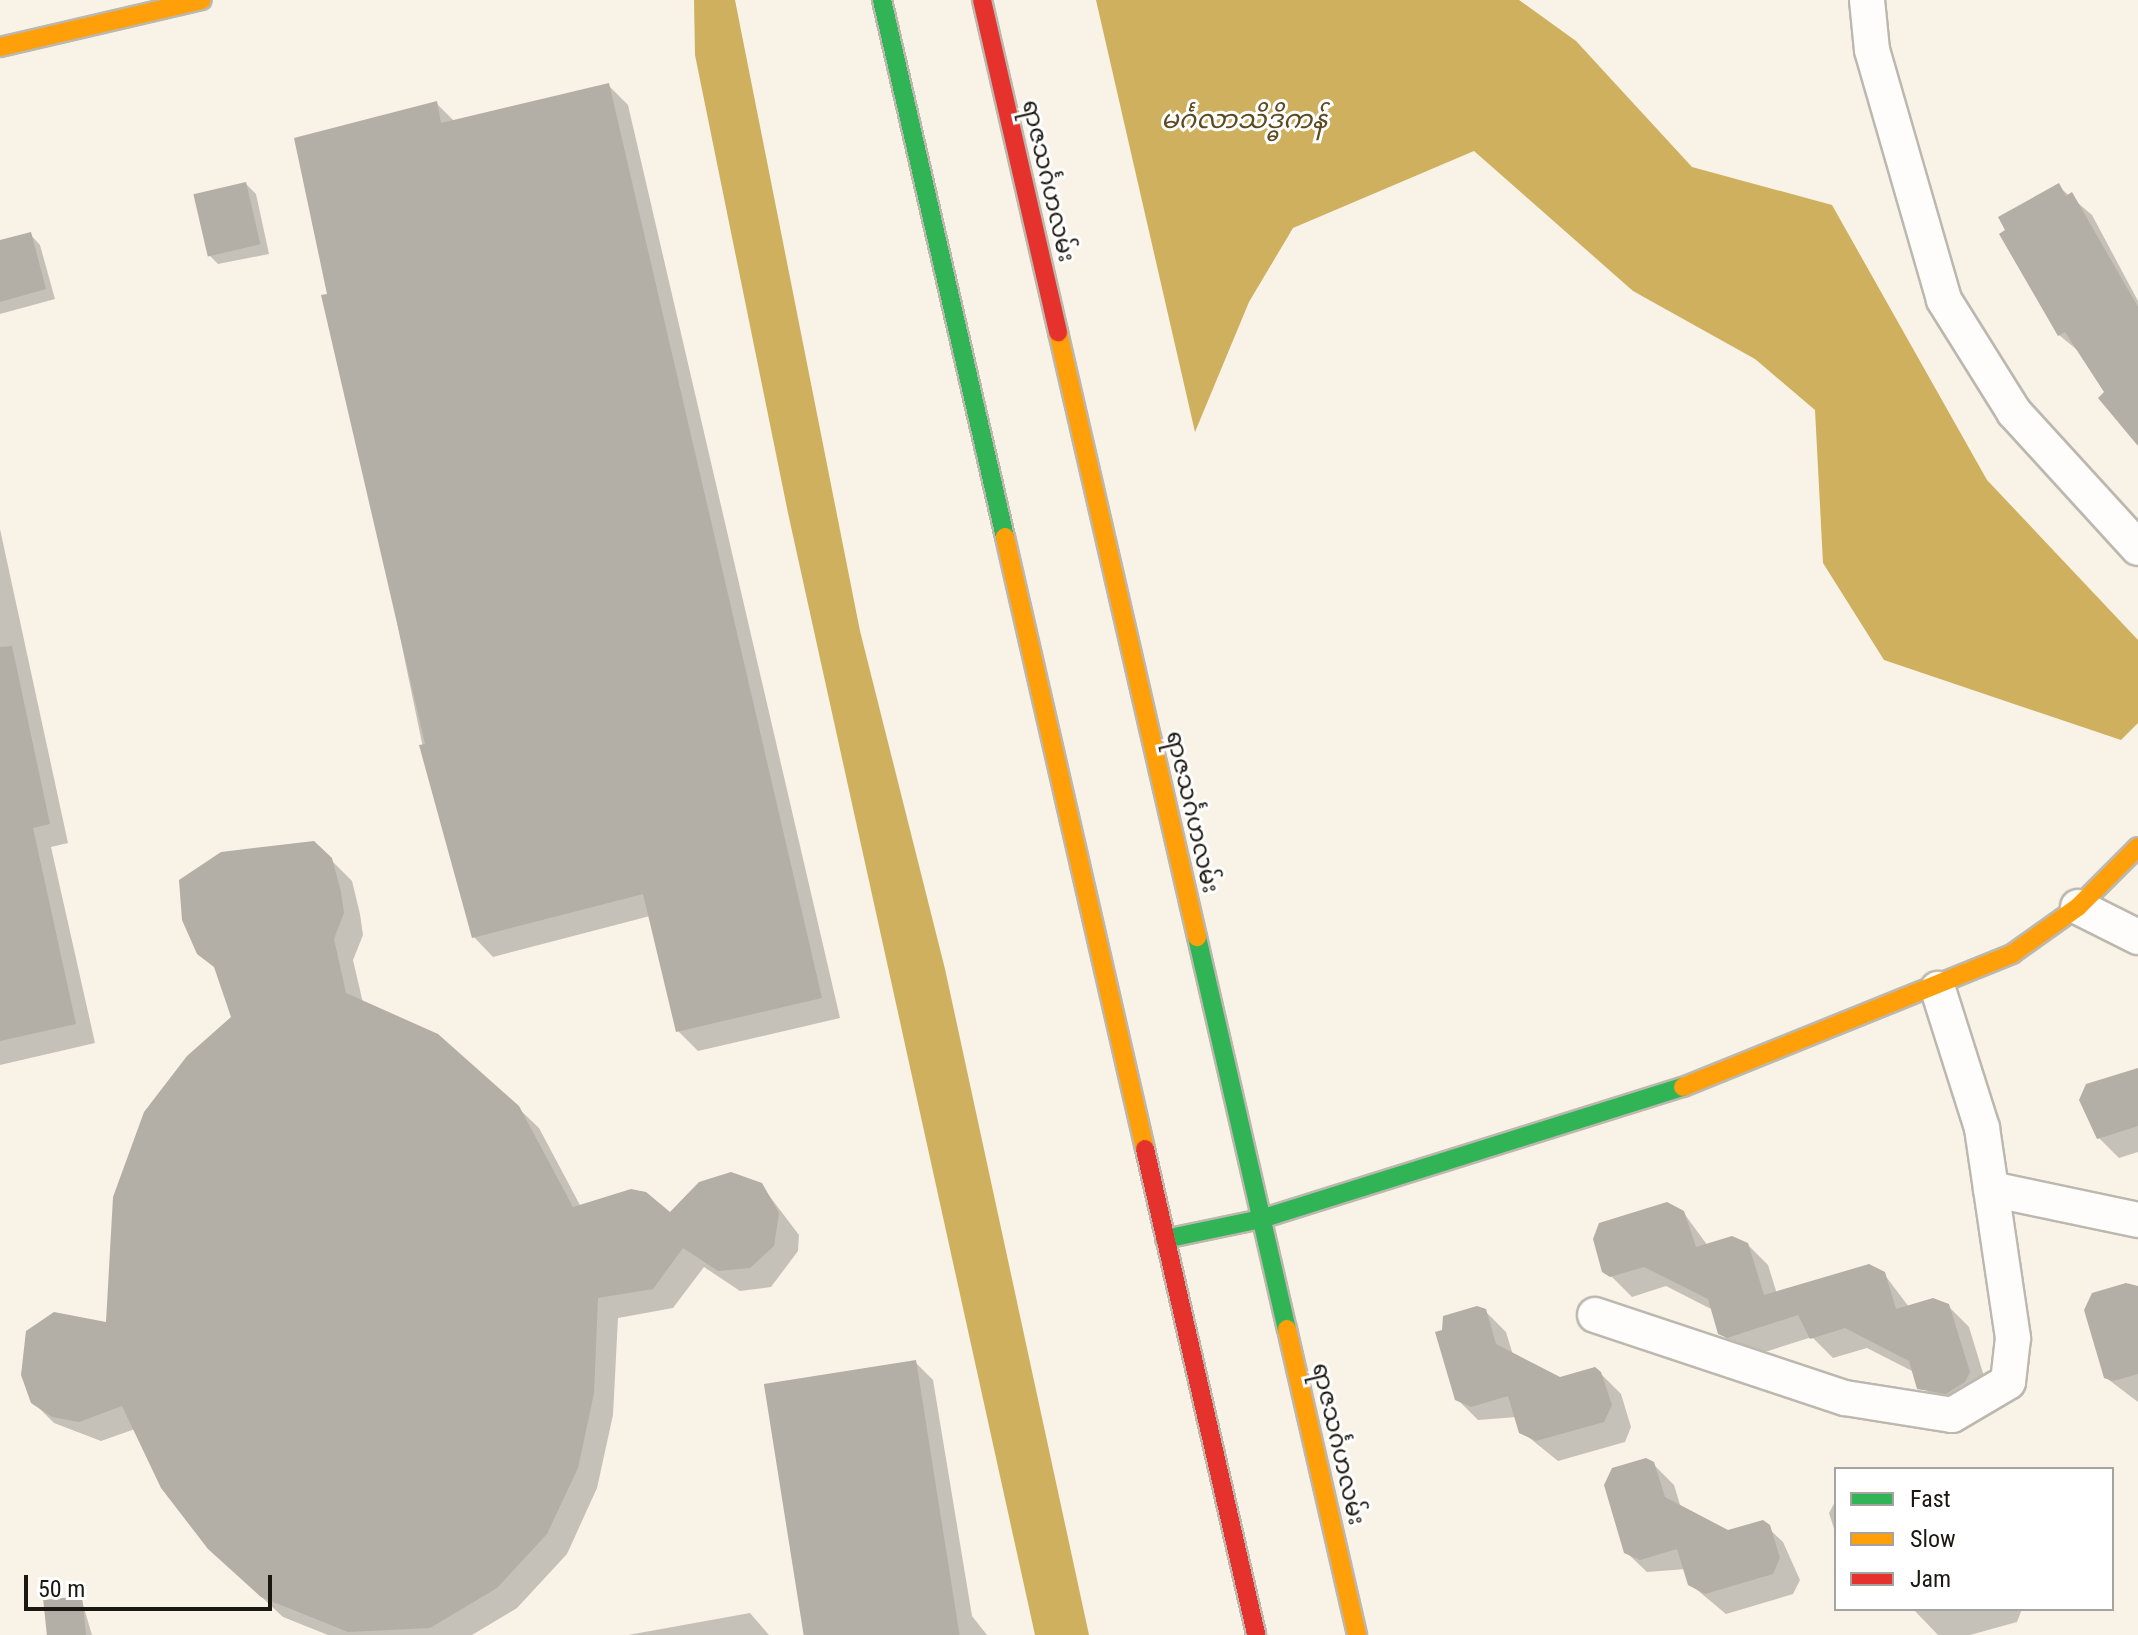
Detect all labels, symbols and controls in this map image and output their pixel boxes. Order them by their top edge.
street label: ရာဇသင်္ဂဟလမ်း [1015,97,1081,265]
water label: မင်္ဂလာသိဒ္ဓိကန် [1161,104,1327,136]
street label: ရာဇသင်္ဂဟလမ်း [1159,728,1225,896]
street label: ရာဇသင်္ဂဟလမ်း [1305,1360,1371,1528]
legend [1834,1467,2114,1611]
text: Fast [1910,1485,1951,1513]
text: Slow [1910,1525,1956,1553]
scale bar [28,1559,276,1609]
text: Jam [1910,1565,1951,1593]
text: 50 m [38,1575,85,1603]

